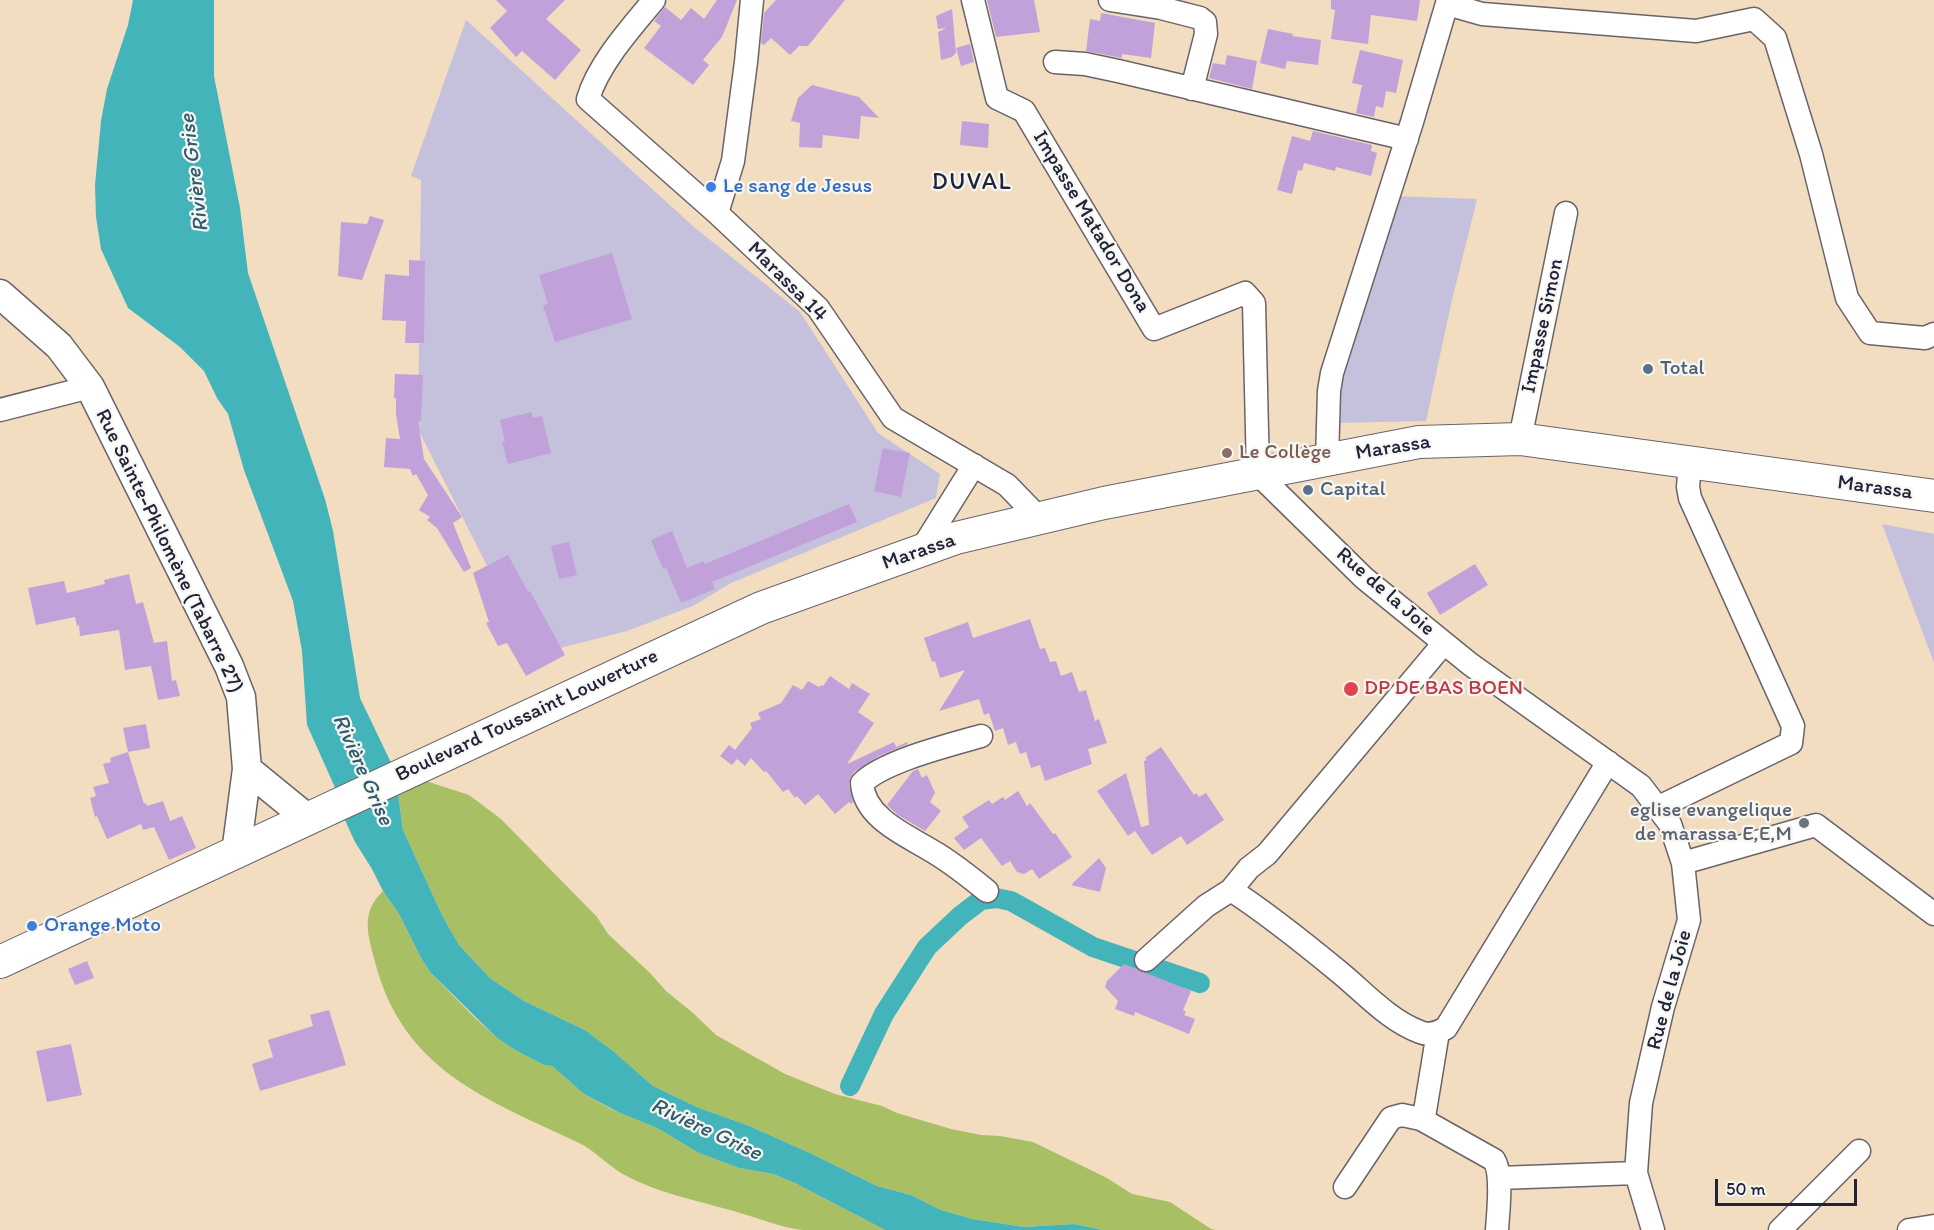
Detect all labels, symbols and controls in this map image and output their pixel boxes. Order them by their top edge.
water label: Rivière Grise [175,112,215,234]
street label: Impasse Matador Dona [1027,127,1155,317]
district label: DUVAL [932,169,1012,197]
place label: Le sang de Jesus [723,174,872,200]
marker: Le sang de Jesus [704,180,718,194]
street label: Marassa 14 [742,237,832,327]
street label: Impasse Simon [1516,256,1570,396]
place label: Total [1660,356,1705,382]
marker: Total [1641,362,1655,376]
street label: Rue Sainte-Philomène (Tabarre 27) [89,405,249,697]
street label: Marassa [1354,430,1432,466]
place label: Le Collège [1239,440,1331,466]
marker: Le Collège [1220,446,1234,460]
street label: Marassa [1836,470,1914,506]
place label: Capital [1320,477,1386,503]
marker: Capital [1301,483,1315,497]
street label: Marassa [879,528,959,576]
street label: Rue de la Joie [1330,542,1440,642]
street label: Boulevard Toussaint Louverture [392,644,662,788]
place label: DP DE BAS BOEN [1364,676,1523,702]
marker: DP DE BAS BOEN [1342,680,1360,698]
water label: Rivière Grise [326,710,398,830]
place label: eglise evangelique de marassa E,E,M [1630,798,1792,848]
marker: eglise evangelique de marassa E,E,M [1797,816,1811,830]
place label: Orange Moto [44,913,161,939]
marker: Orange Moto [25,919,39,933]
street label: Rue de la Joie [1642,927,1698,1053]
water label: Rivière Grise [647,1093,765,1167]
scale bar [1718,1167,1860,1205]
text: 50 m [1726,1178,1766,1200]

